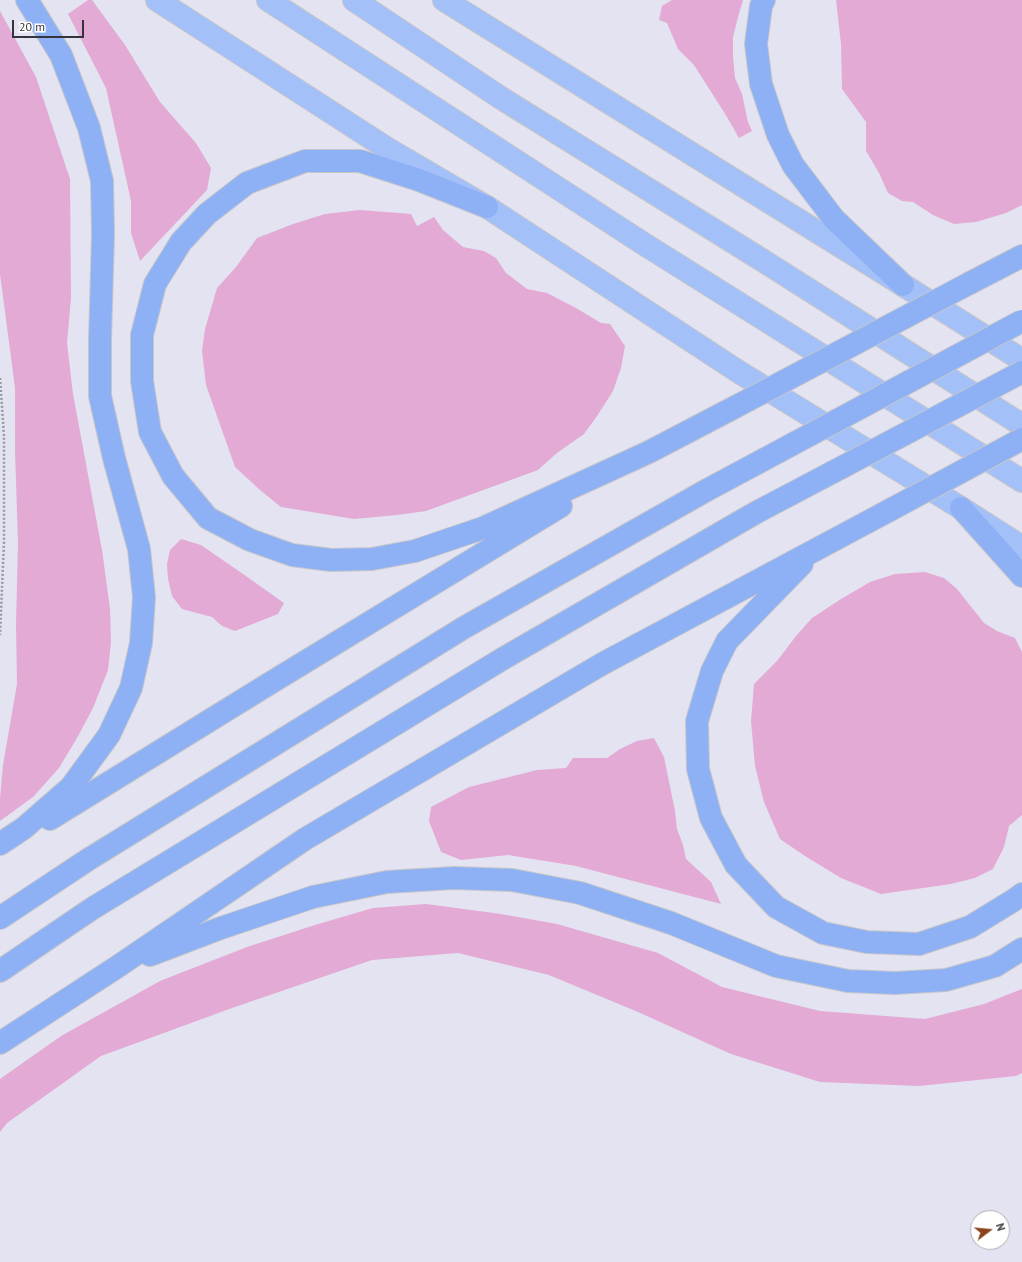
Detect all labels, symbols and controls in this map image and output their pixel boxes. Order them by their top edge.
scale bar [14,12,86,38]
text: 20 m [19,19,45,34]
north arrow [970,1210,1010,1250]
text: N [993,1222,1008,1232]

